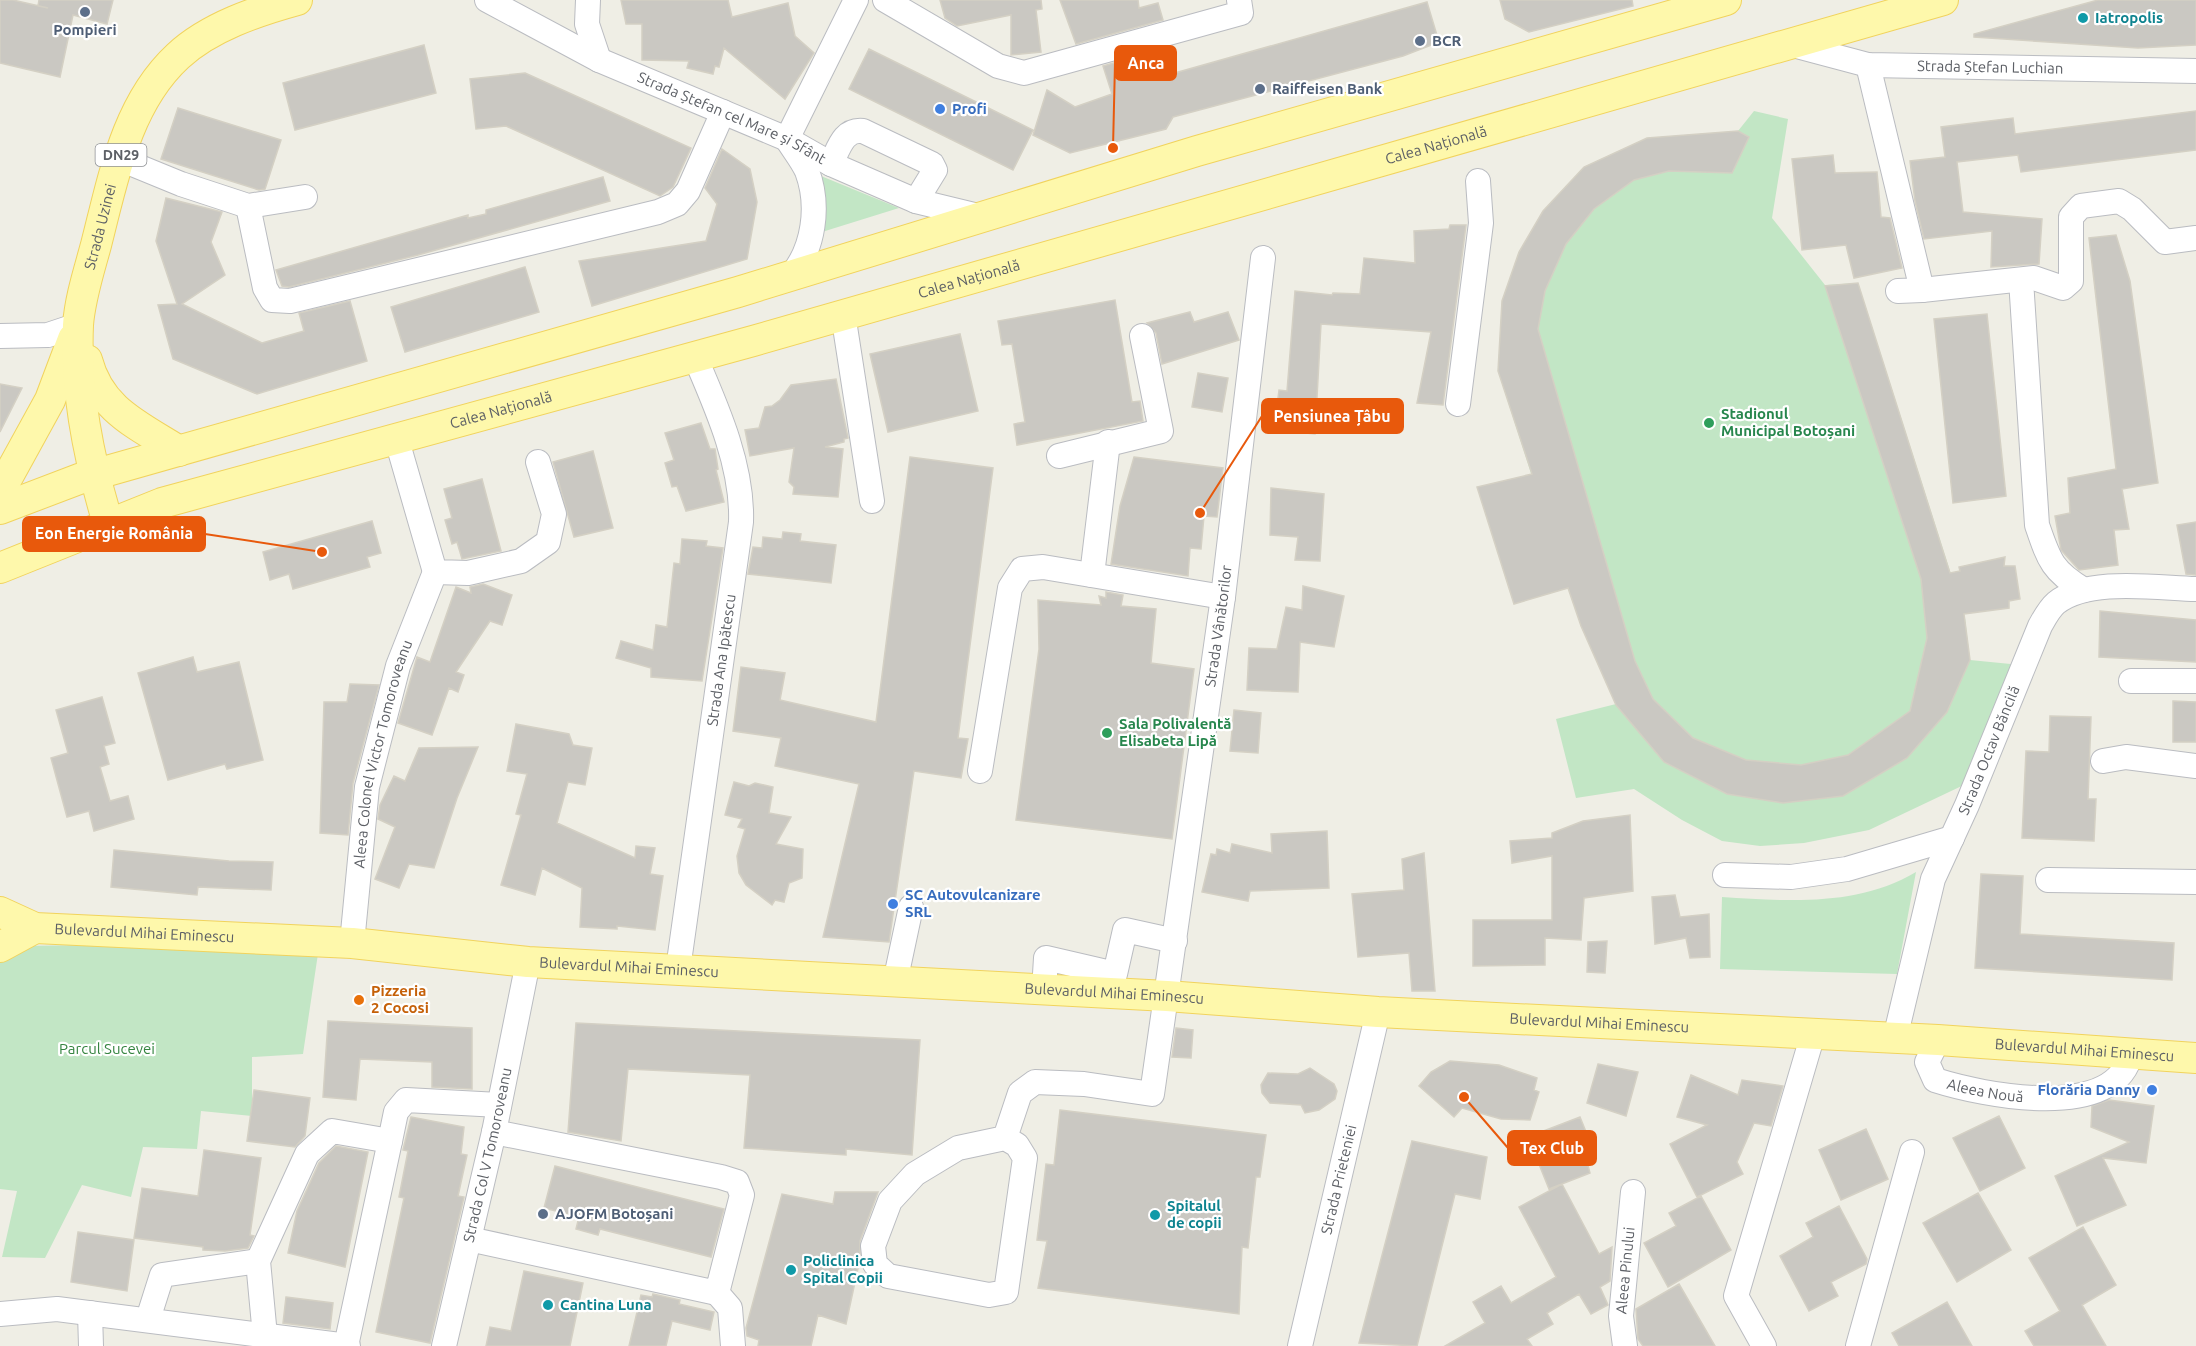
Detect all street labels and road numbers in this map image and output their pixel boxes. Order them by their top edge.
street label: Strada Ștefan Luchian [1917,57,2064,77]
street label: Strada Ștefan cel Mare și Sfânt [635,68,829,167]
street label: Calea Națională [1383,122,1489,167]
road number: DN29 [96,144,146,166]
street label: Strada Uzinei [81,182,119,272]
street label: Calea Națională [916,256,1022,301]
street label: Calea Națională [448,388,554,432]
street label: Strada Vânătorilor [1201,564,1235,688]
street label: Strada Ana Ipătescu [703,593,739,727]
street label: Aleea Colonel Victor Tomoroveanu [350,637,415,869]
street label: Strada Octav Băncilă [1955,683,2023,817]
street label: Bulevardul Mihai Eminescu [54,920,235,945]
street label: Bulevardul Mihai Eminescu [539,954,719,980]
street label: Bulevardul Mihai Eminescu [1024,979,1205,1007]
street label: Bulevardul Mihai Eminescu [1509,1010,1690,1036]
street label: Bulevardul Mihai Eminescu [1994,1035,2175,1064]
street label: Strada Col V Tomoroveanu [460,1066,515,1244]
street label: Aleea Nouă [1945,1075,2024,1105]
street label: Strada Prieteniei [1317,1123,1359,1236]
street label: Aleea Pinului [1612,1226,1638,1315]

